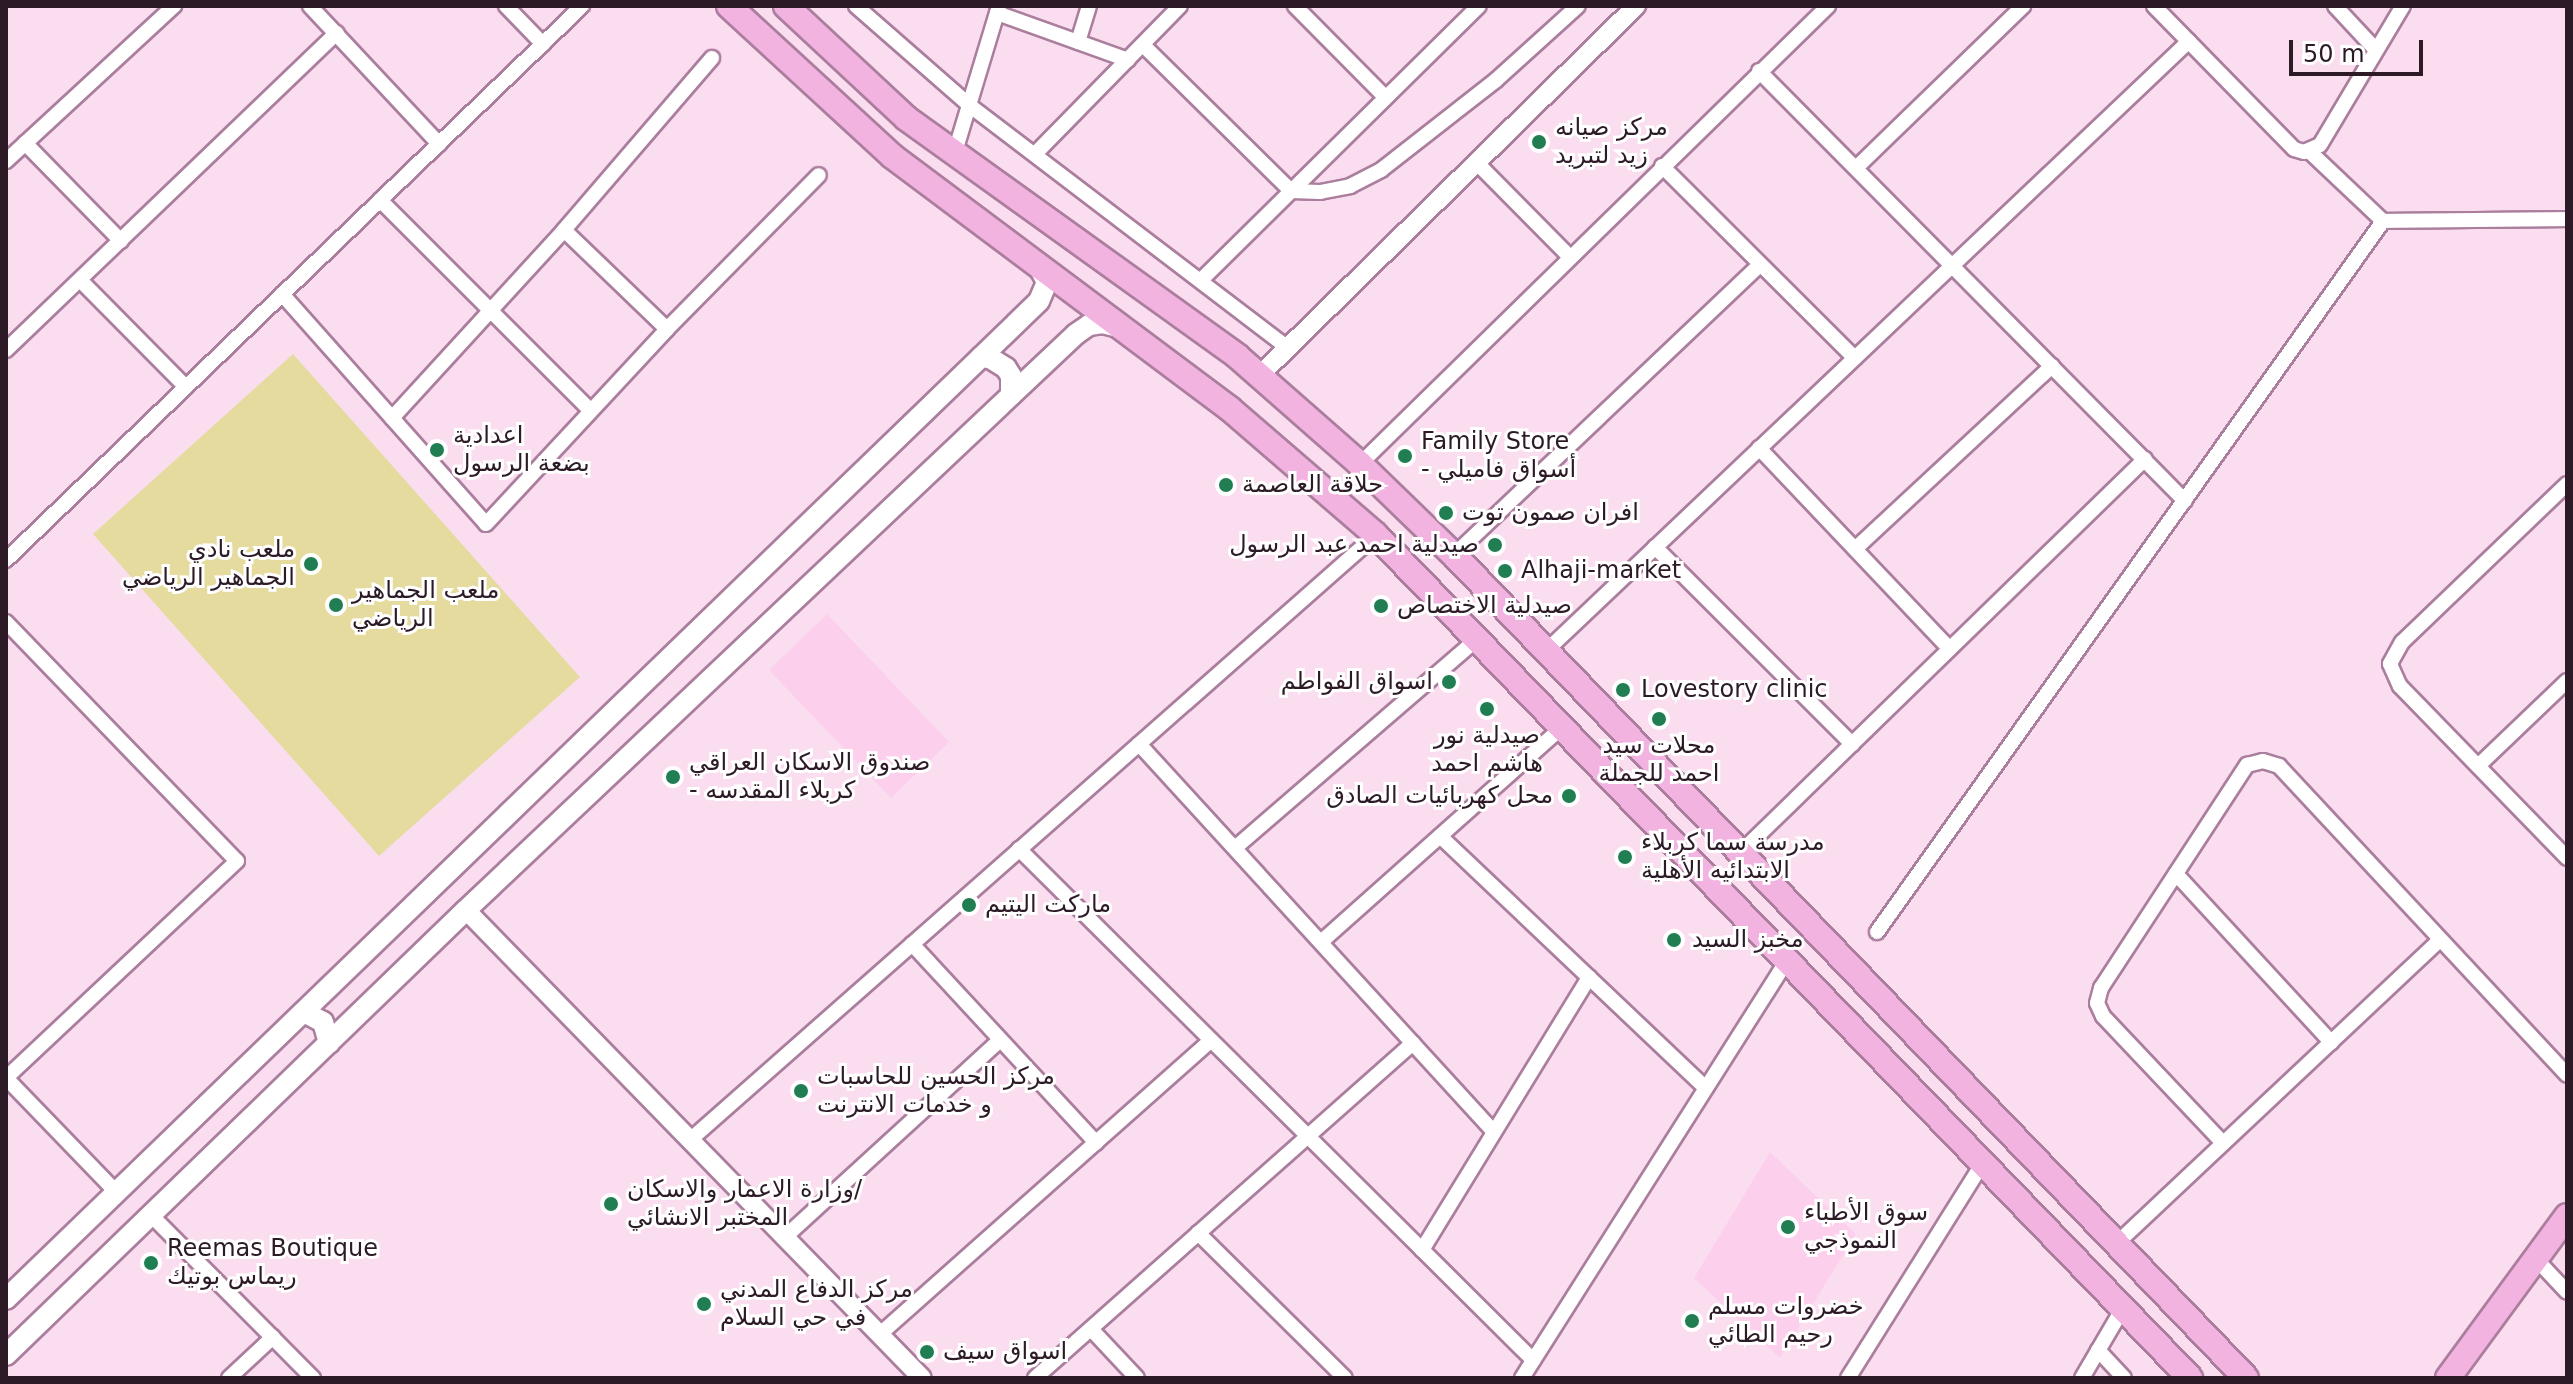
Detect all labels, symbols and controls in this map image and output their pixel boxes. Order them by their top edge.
scale bar [2293,24,2427,74]
text: 50 m [2303,40,2365,68]
place label: مركز صيانه زيد لتبريد [1555,114,1668,170]
marker: مركز صيانه زيد لتبريد [1530,133,1548,151]
place label: اعدادية بضعة الرسول [453,422,590,478]
place label: Family Store - أسواق فاميلي [1421,428,1576,484]
marker: اعدادية بضعة الرسول [428,441,446,459]
marker: Family Store - أسواق فاميلي [1396,447,1414,465]
place label: حلاقة العاصمة [1242,471,1383,499]
marker: حلاقة العاصمة [1217,476,1235,494]
place label: افران صمون توت [1462,499,1639,527]
marker: افران صمون توت [1437,504,1455,522]
place label: صيدلية احمد عبد الرسول [1229,531,1479,559]
place label: ملعب نادي الجماهير الرياضي [122,536,295,592]
marker: صيدلية احمد عبد الرسول [1486,536,1504,554]
marker: ملعب نادي الجماهير الرياضي [302,555,320,573]
place label: Alhaji-market [1521,557,1681,585]
marker: Alhaji-market [1496,562,1514,580]
place label: ملعب الجماهير الرياضي [352,577,499,633]
place label: صيدلية الاختصاص [1397,592,1572,620]
marker: ملعب الجماهير الرياضي [327,596,345,614]
marker: صيدلية الاختصاص [1372,597,1390,615]
place label: اسواق الفواطم [1281,668,1433,696]
marker: اسواق الفواطم [1440,673,1458,691]
place label: Lovestory clinic [1641,676,1828,704]
marker: Lovestory clinic [1612,679,1634,701]
marker: صيدلية نور هاشم احمد [1478,700,1496,718]
marker: محلات سيد احمد للجملة [1650,710,1668,728]
place label: صيدلية نور هاشم احمد [1431,722,1543,778]
place label: محلات سيد احمد للجملة [1598,732,1720,788]
place label: صندوق الاسكان العراقي - كربلاء المقدسه [689,749,930,805]
marker: صندوق الاسكان العراقي - كربلاء المقدسه [664,768,682,786]
place label: محل كهربائيات الصادق [1326,782,1553,810]
marker: محل كهربائيات الصادق [1560,787,1578,805]
place label: مدرسة سما كربلاء الابتدائيه الأهلية [1641,829,1825,885]
marker: مدرسة سما كربلاء الابتدائيه الأهلية [1616,848,1634,866]
place label: ماركت اليتيم [985,891,1111,919]
marker: ماركت اليتيم [960,896,978,914]
place label: مخبز السيد [1692,926,1804,954]
marker: مخبز السيد [1663,929,1685,951]
place label: مركز الحسين للحاسبات و خدمات الانترنت [817,1063,1055,1119]
marker: مركز الحسين للحاسبات و خدمات الانترنت [792,1082,810,1100]
place label: وزارة الاعمار والاسكان/ المختبر الانشائي [627,1176,862,1232]
marker: وزارة الاعمار والاسكان/ المختبر الانشائي [602,1195,620,1213]
place label: سوق الأطباء النموذجي [1804,1199,1928,1255]
marker: سوق الأطباء النموذجي [1779,1218,1797,1236]
place label: Reemas Boutique ريماس بوتيك [167,1235,378,1291]
marker: Reemas Boutique ريماس بوتيك [142,1254,160,1272]
place label: مركز الدفاع المدني في حي السلام [720,1276,913,1332]
place label: خضروات مسلم رحيم الطائي [1708,1293,1864,1349]
marker: مركز الدفاع المدني في حي السلام [695,1295,713,1313]
marker: خضروات مسلم رحيم الطائي [1683,1312,1701,1330]
place label: اسواق سيف [943,1338,1067,1366]
marker: اسواق سيف [918,1343,936,1361]

